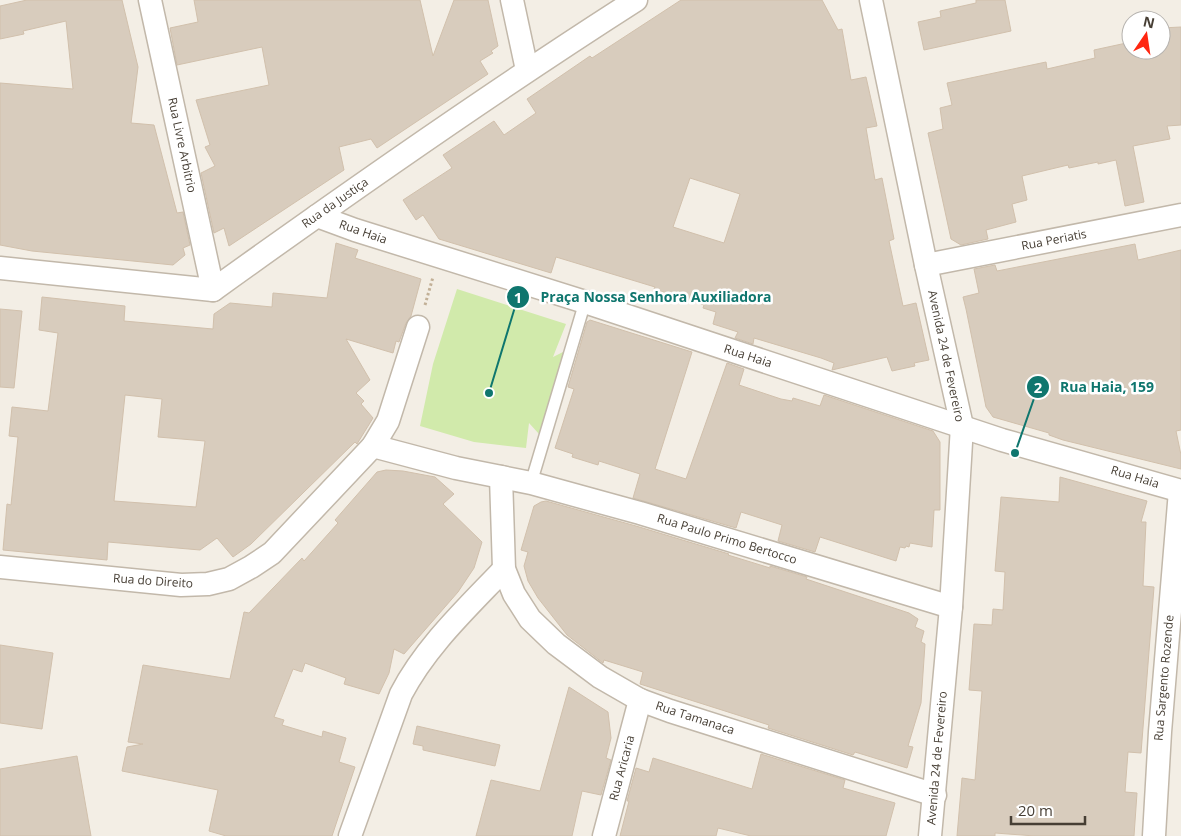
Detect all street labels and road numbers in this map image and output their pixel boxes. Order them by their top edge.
street label: Rua Livre Arbitrio [164,96,201,194]
street label: Rua da Justiça [298,173,371,232]
street label: Rua Haia [337,215,389,248]
street label: Rua Periatis [1020,225,1088,254]
street label: Avenida 24 de Fevereiro [924,288,969,423]
street label: Rua Haia [722,340,774,371]
street label: Rua Haia [1109,461,1161,492]
street label: Rua Paulo Primo Bertocco [655,509,799,568]
street label: Rua do Direito [112,569,194,592]
street label: Rua Sargento Rozende [1150,614,1177,742]
street label: Avenida 24 de Fevereiro [922,690,951,826]
street label: Rua Tamanaca [654,697,737,738]
street label: Rua Aricaria [605,733,638,802]

